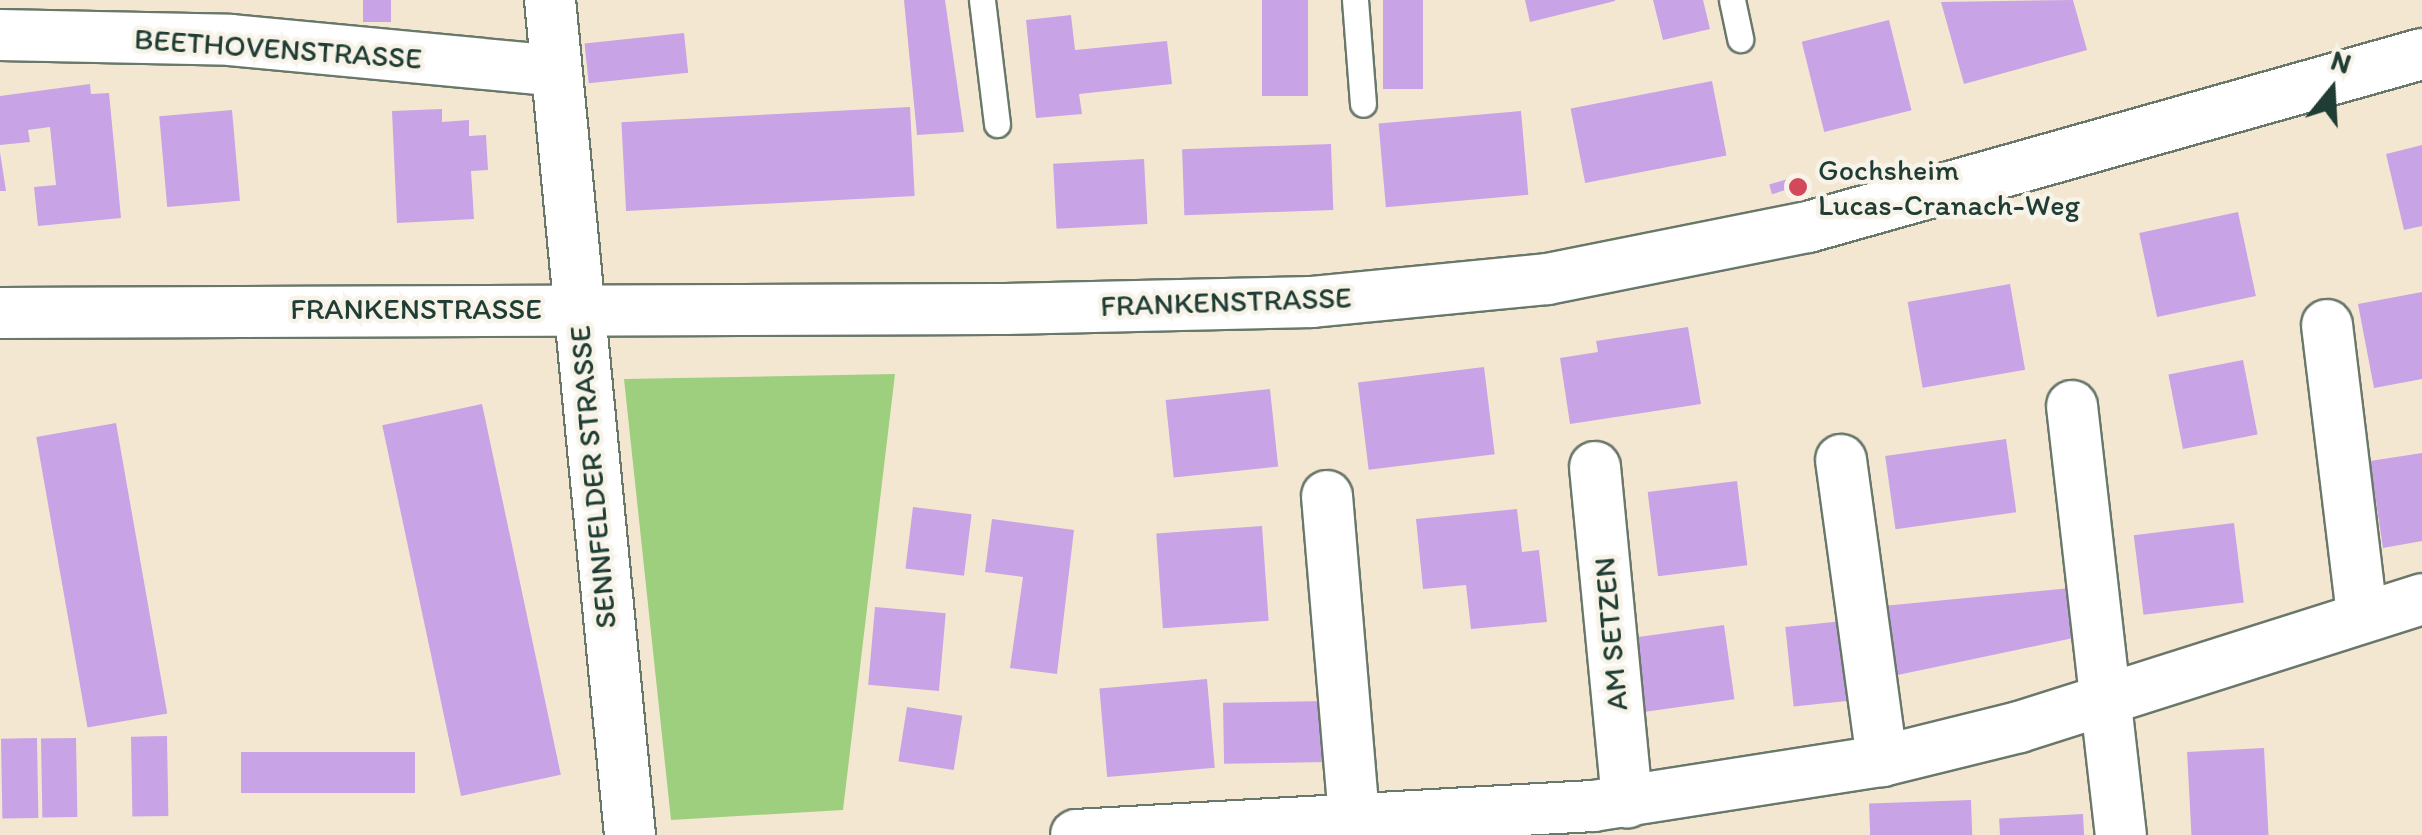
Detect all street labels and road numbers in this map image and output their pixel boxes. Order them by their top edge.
street label: BEETHOVENSTRASSE [133,21,423,77]
street label: FRANKENSTRASSE [1100,280,1352,324]
street label: FRANKENSTRASSE [290,291,542,327]
street label: SENNFELDER STRASSE [562,324,624,630]
street label: AM SETZEN [1586,556,1636,712]

